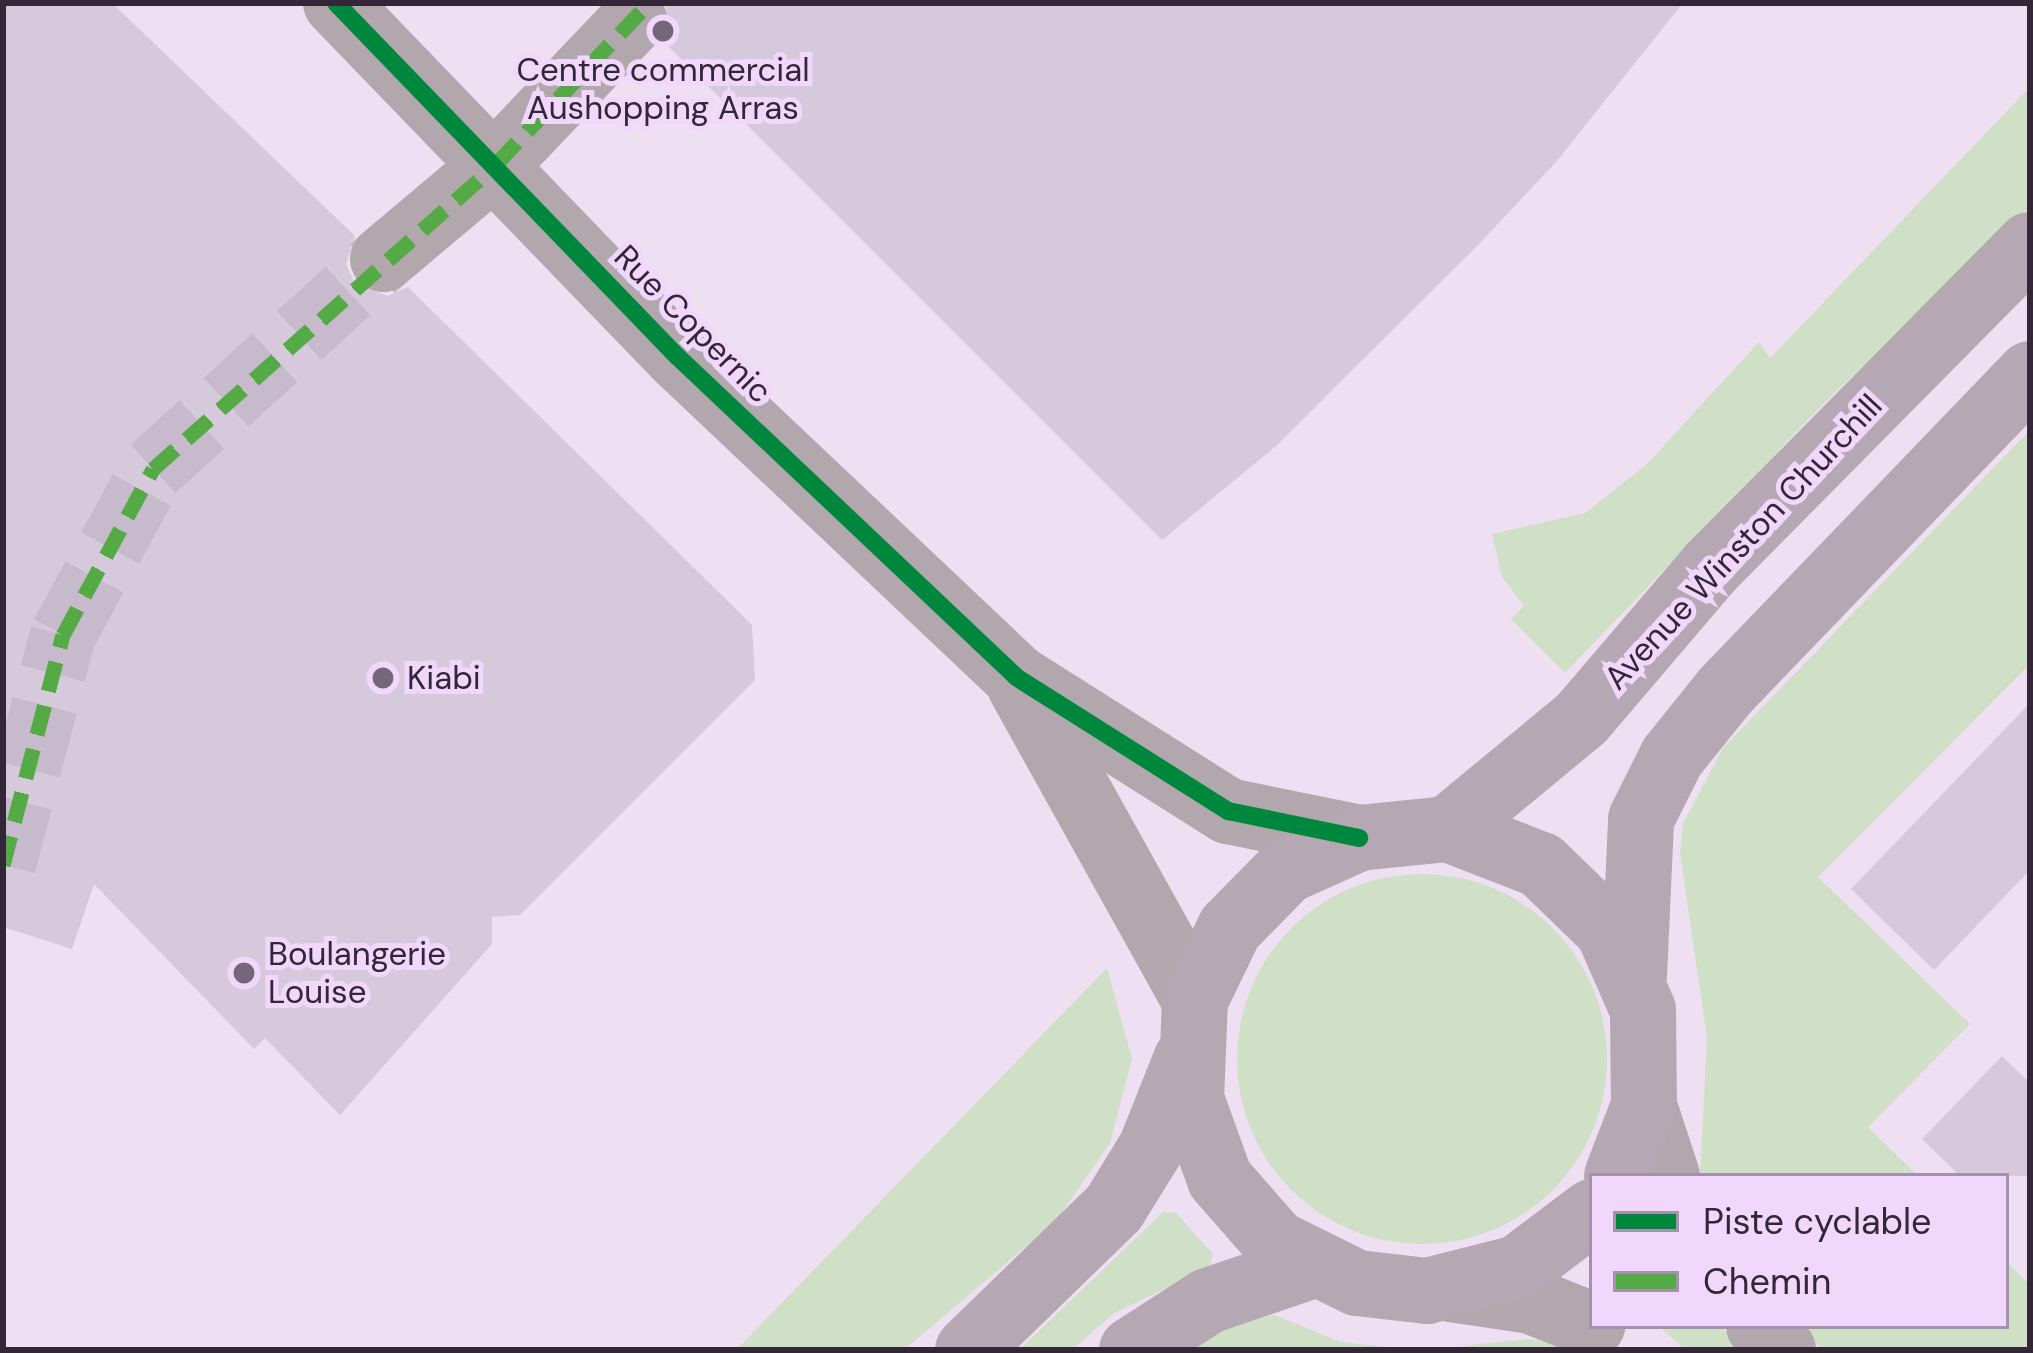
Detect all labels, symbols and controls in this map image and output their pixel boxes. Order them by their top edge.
marker: Centre commercial Aushopping Arras [650,18,676,44]
place label: Centre commercial Aushopping Arras [516,50,810,128]
street label: Rue Copernic [606,237,780,411]
street label: Avenue Winston Churchill [1596,386,1890,698]
place label: Kiabi [407,658,481,698]
marker: Kiabi [370,665,396,691]
place label: Boulangerie Louise [268,934,446,1012]
marker: Boulangerie Louise [231,960,257,986]
legend [1589,1173,2009,1329]
text: Piste cyclable [1703,1198,1932,1245]
text: Chemin [1703,1258,1831,1305]

